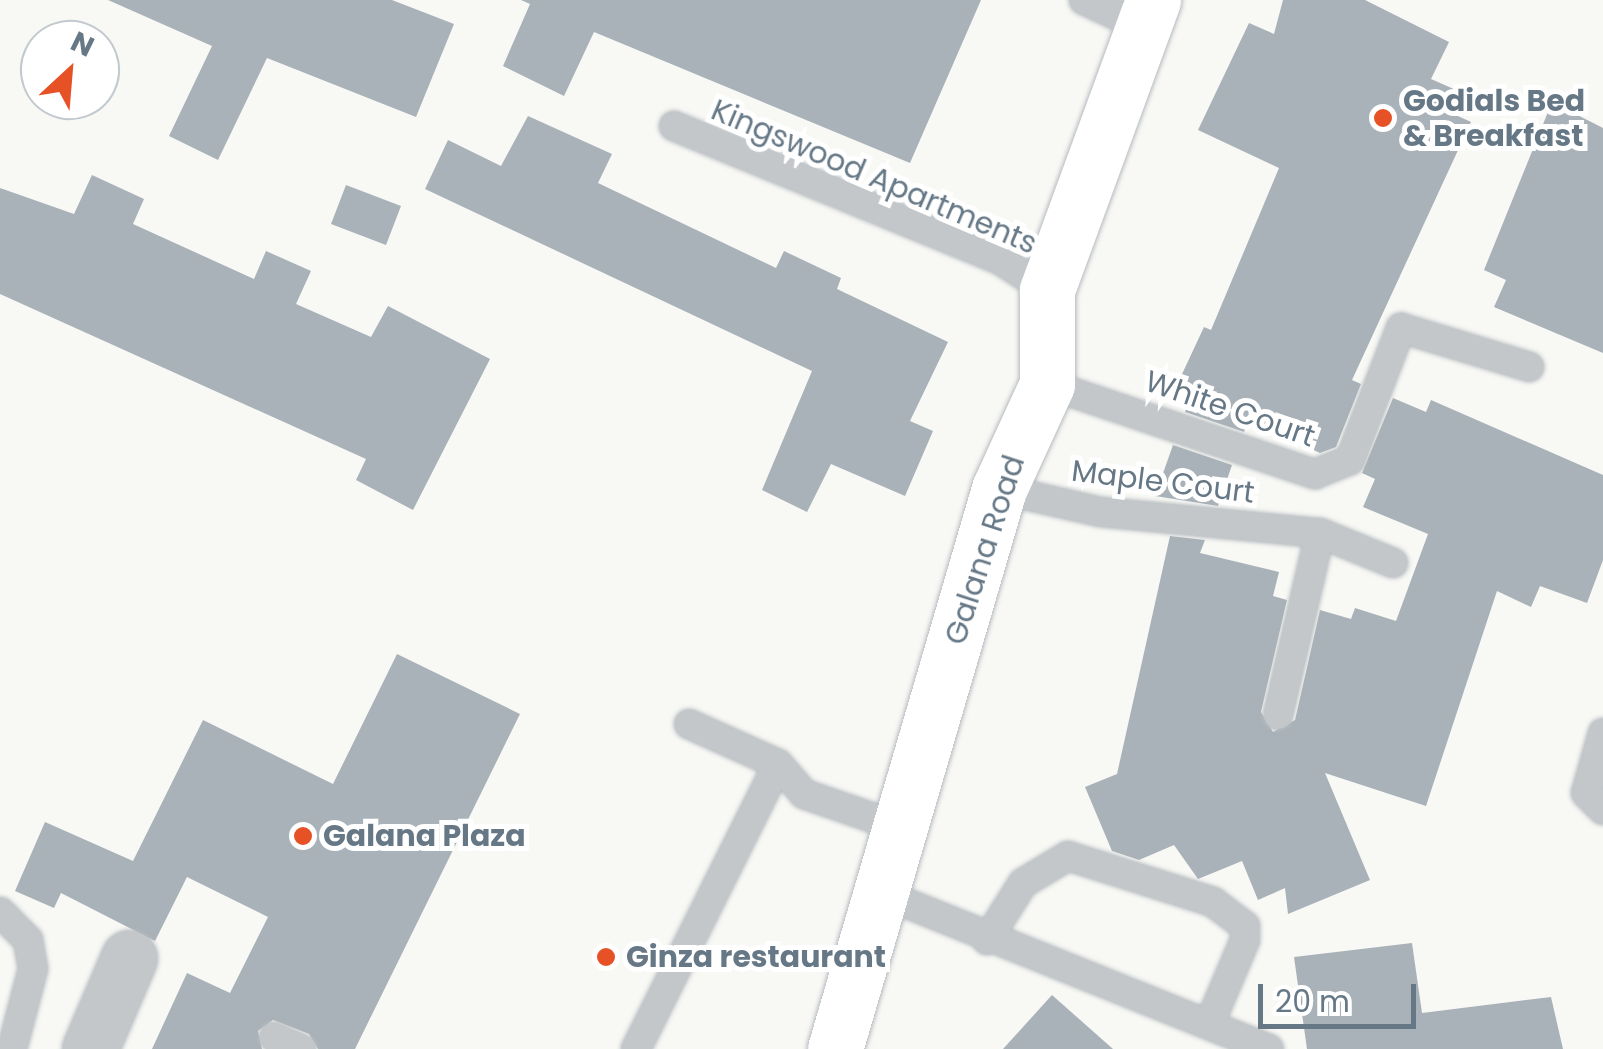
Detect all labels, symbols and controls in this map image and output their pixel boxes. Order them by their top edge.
north arrow [20,20,120,120]
text: N [64,22,101,67]
place label: Godials Bed & Breakfast [1403,83,1585,154]
street label: Kingswood Apartments [706,92,1042,262]
marker: Godials Bed & Breakfast [1372,107,1394,129]
street label: White Court [1140,363,1320,455]
street label: Galana Road [937,451,1033,649]
street label: Maple Court [1069,453,1257,511]
place label: Galana Plaza [323,818,526,854]
marker: Galana Plaza [292,825,314,847]
place label: Ginza restaurant [626,939,886,975]
marker: Ginza restaurant [595,946,617,968]
scale bar [1263,964,1420,1026]
text: 20 m [1275,980,1350,1023]

